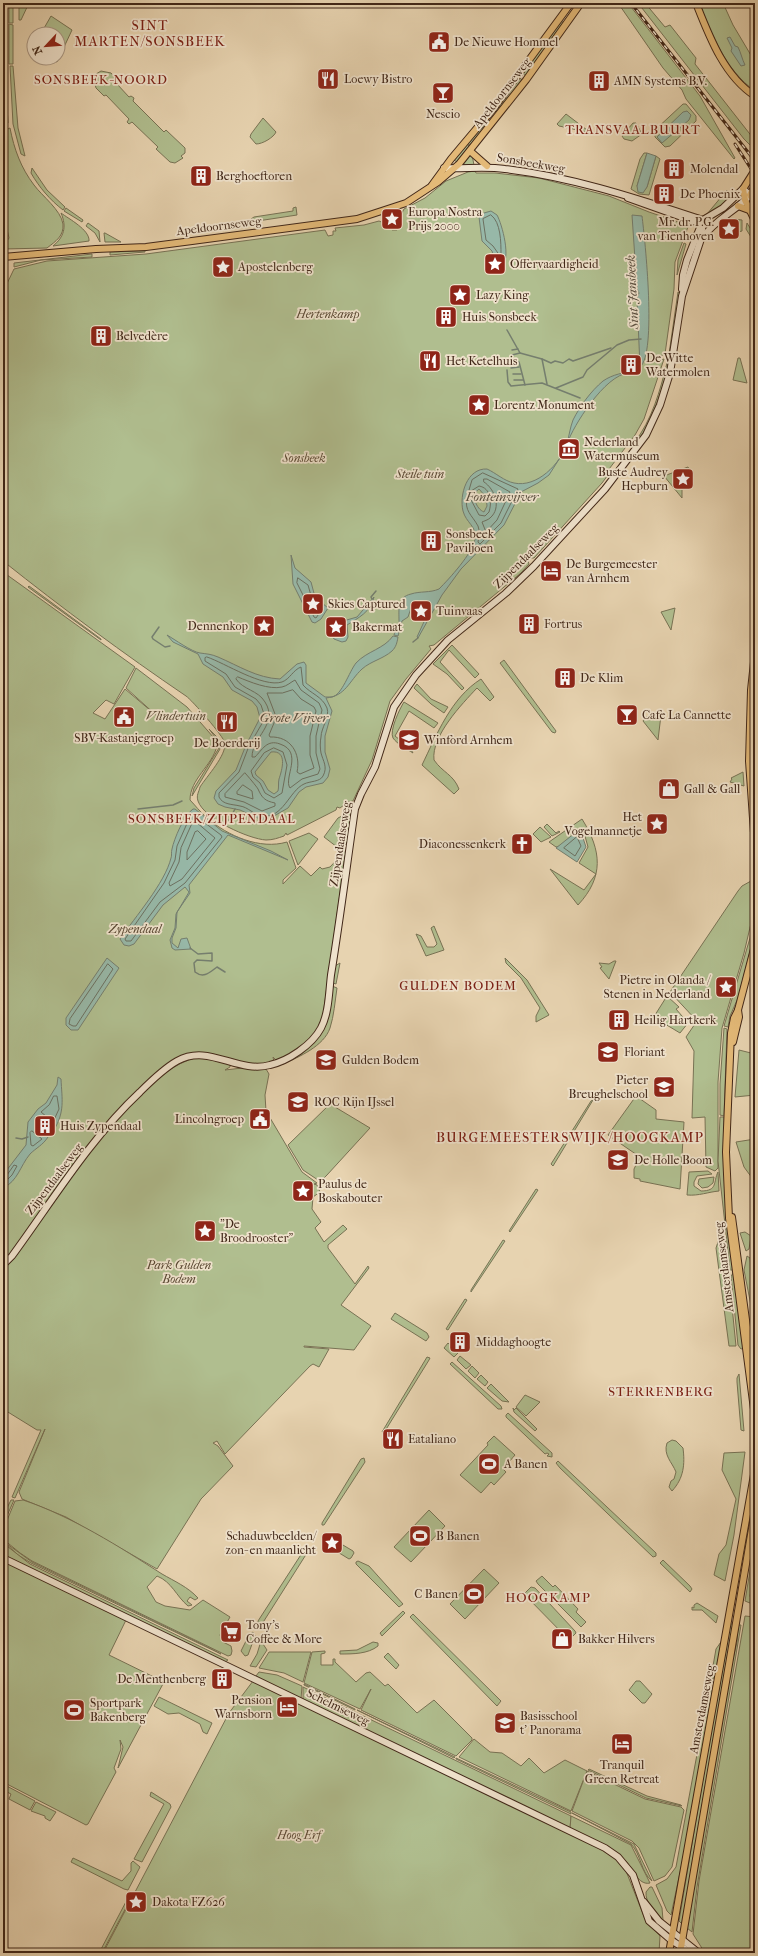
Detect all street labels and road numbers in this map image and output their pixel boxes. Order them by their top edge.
street label: Apeldoornseweg [470,55,534,132]
street label: Sonsbeekweg [496,150,567,176]
street label: Apeldoornseweg [175,214,263,238]
street label: Zijpendaalseweg [491,520,562,591]
street label: Zijpendaalseweg [326,800,354,888]
street label: Zijpendaalseweg [22,1140,86,1218]
street label: Amsterdamseweg [711,1221,737,1314]
street label: Amsterdamseweg [686,1663,718,1756]
street label: Schelmseweg [304,1686,372,1729]

